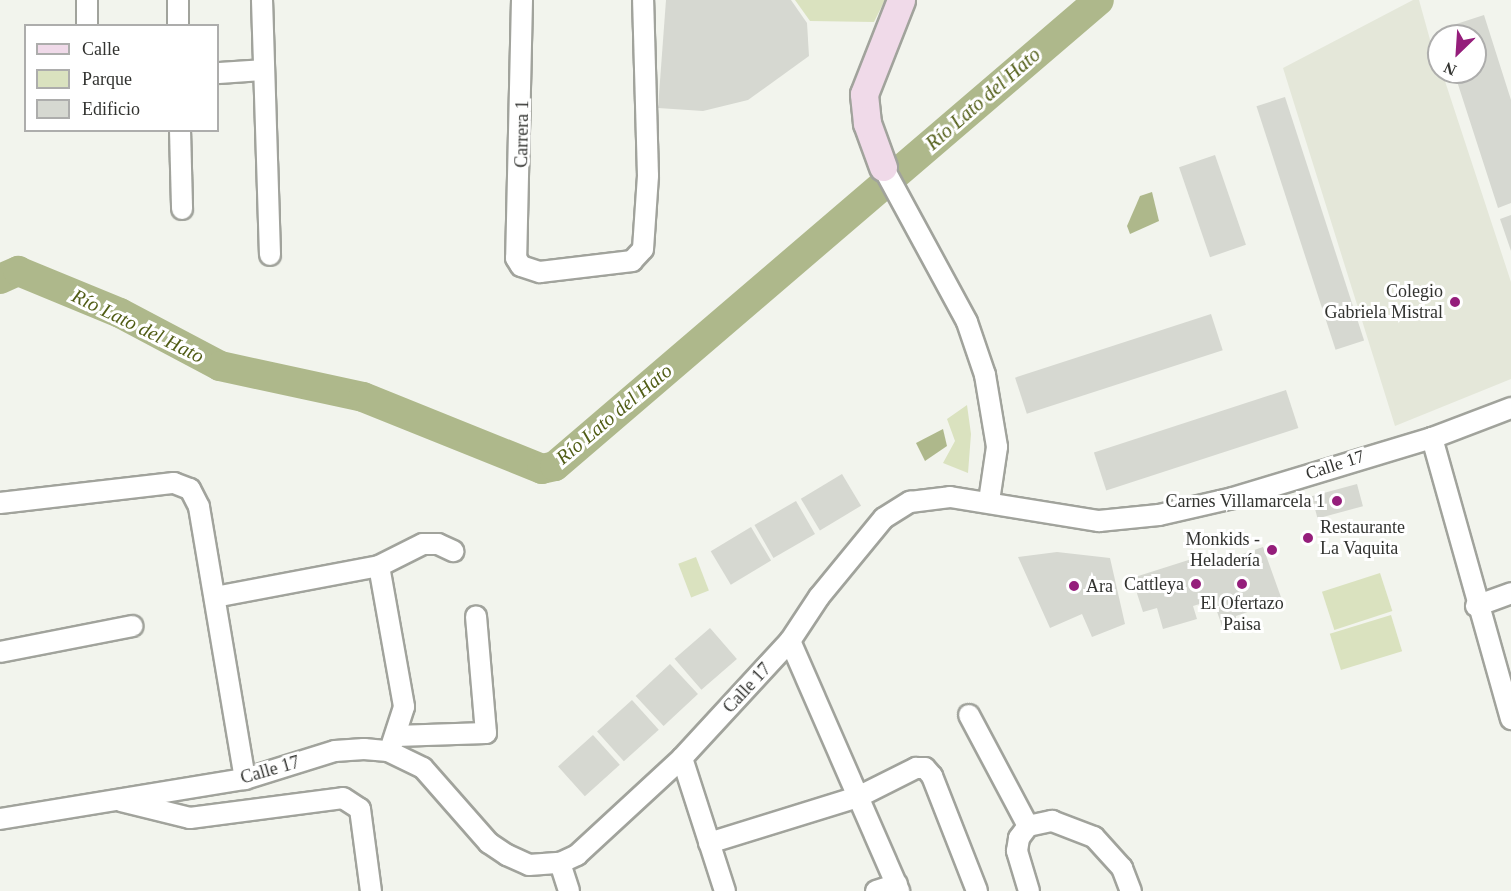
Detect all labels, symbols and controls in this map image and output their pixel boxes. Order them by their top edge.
legend [24,24,219,132]
north arrow [1427,24,1487,84]
text: Calle [82,39,120,59]
water label: Río Lato del Hato [921,43,1045,155]
text: N [1441,59,1459,79]
text: Parque [82,69,132,89]
text: Edificio [82,99,140,119]
street label: Carrera 1 [511,100,533,168]
place label: Colegio Gabriela Mistral [1325,281,1443,324]
water label: Río Lato del Hato [68,284,208,368]
marker: Colegio Gabriela Mistral [1448,295,1462,309]
water label: Río Lato del Hato [551,359,677,469]
street label: Calle 17 [1303,445,1367,485]
place label: Carnes Villamarcela 1 [1165,490,1325,512]
marker: Carnes Villamarcela 1 [1330,494,1344,508]
place label: Restaurante La Vaquita [1320,517,1405,560]
place label: Monkids - Heladería [1185,529,1260,572]
marker: Restaurante La Vaquita [1301,531,1315,545]
marker: Monkids - Heladería [1265,543,1279,557]
place label: Cattleya [1124,573,1184,595]
place label: Ara [1086,575,1113,597]
marker: Cattleya [1189,577,1203,591]
marker: El Ofertazo Paisa [1235,577,1249,591]
marker: Ara [1067,579,1081,593]
place label: El Ofertazo Paisa [1200,593,1284,636]
street label: Calle 17 [718,659,776,717]
street label: Calle 17 [238,751,302,789]

